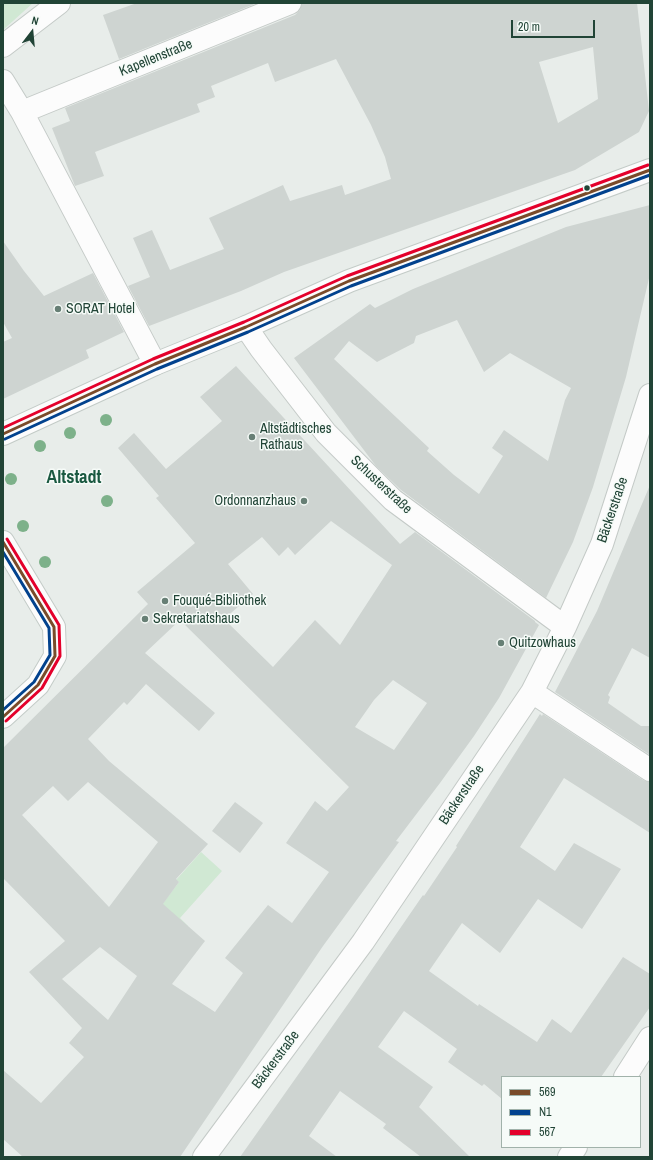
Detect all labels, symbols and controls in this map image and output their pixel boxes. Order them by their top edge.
north arrow [12,12,52,52]
scale bar [513,12,597,38]
text: N [30,13,40,28]
text: 20 m [518,19,540,35]
street label: Kapellenstraße [117,36,195,80]
unlabelled marker [582,183,592,193]
place label: SORAT Hotel [66,301,135,317]
marker: SORAT Hotel [53,304,63,314]
place label: Altstädtisches Rathaus [260,421,331,454]
marker: Altstädtisches Rathaus [247,432,257,442]
street label: Schusterstraße [347,452,415,518]
district label: Altstadt [47,467,101,489]
street label: Bäckerstraße [594,475,632,545]
place label: Ordonnanzhaus [214,493,296,509]
marker: Ordonnanzhaus [299,496,309,506]
place label: Fouqué-Bibliothek [173,593,266,609]
marker: Fouqué-Bibliothek [160,596,170,606]
place label: Sekretariatshaus [153,611,240,627]
marker: Sekretariatshaus [140,614,150,624]
place label: Quitzowhaus [509,635,576,651]
marker: Quitzowhaus [496,638,506,648]
street label: Bäckerstraße [436,762,488,828]
street label: Bäckerstraße [249,1028,303,1092]
legend [501,1076,641,1148]
text: 569 [539,1084,555,1100]
text: N1 [539,1104,552,1120]
text: 567 [539,1124,555,1140]

